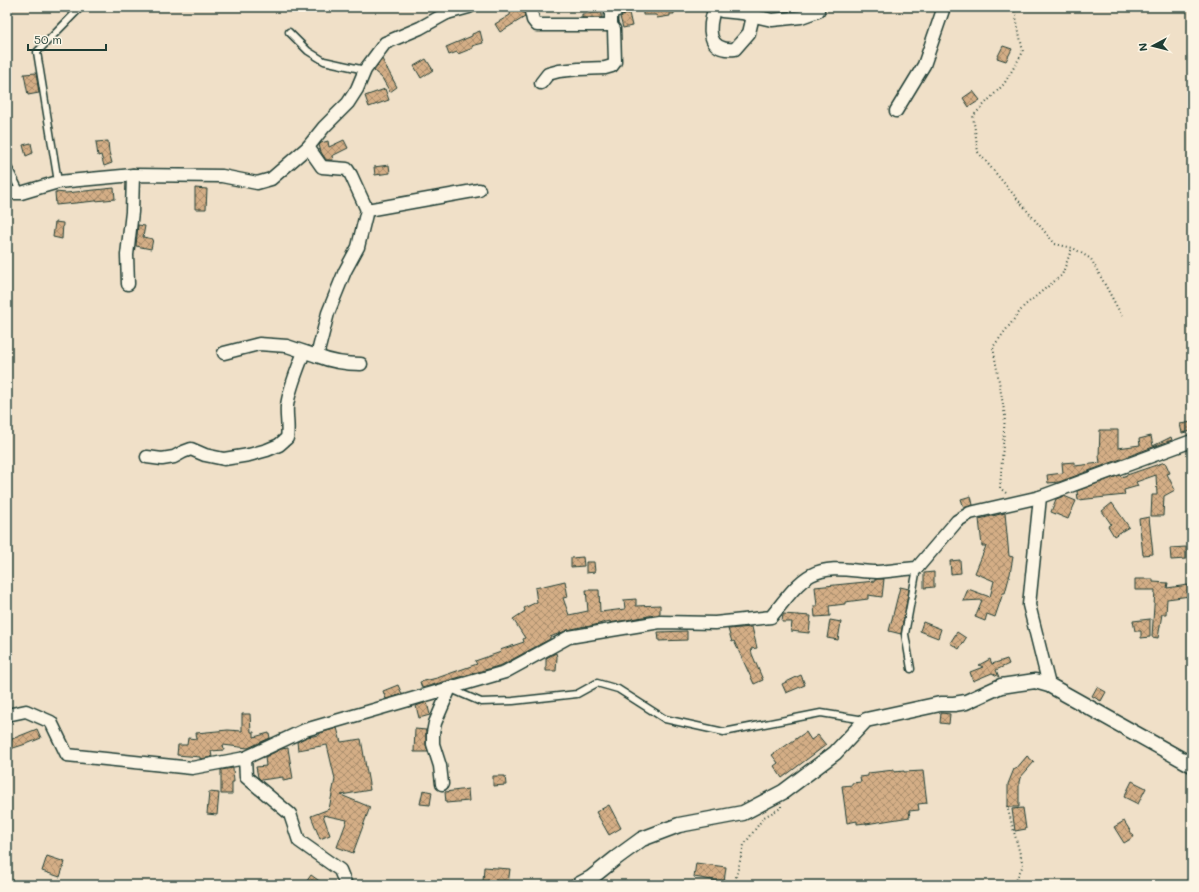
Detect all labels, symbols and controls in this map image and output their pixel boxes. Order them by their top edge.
scale bar [28,26,106,52]
north arrow [1133,26,1173,66]
text: 50 m [34,31,62,47]
text: N [1135,42,1151,52]

